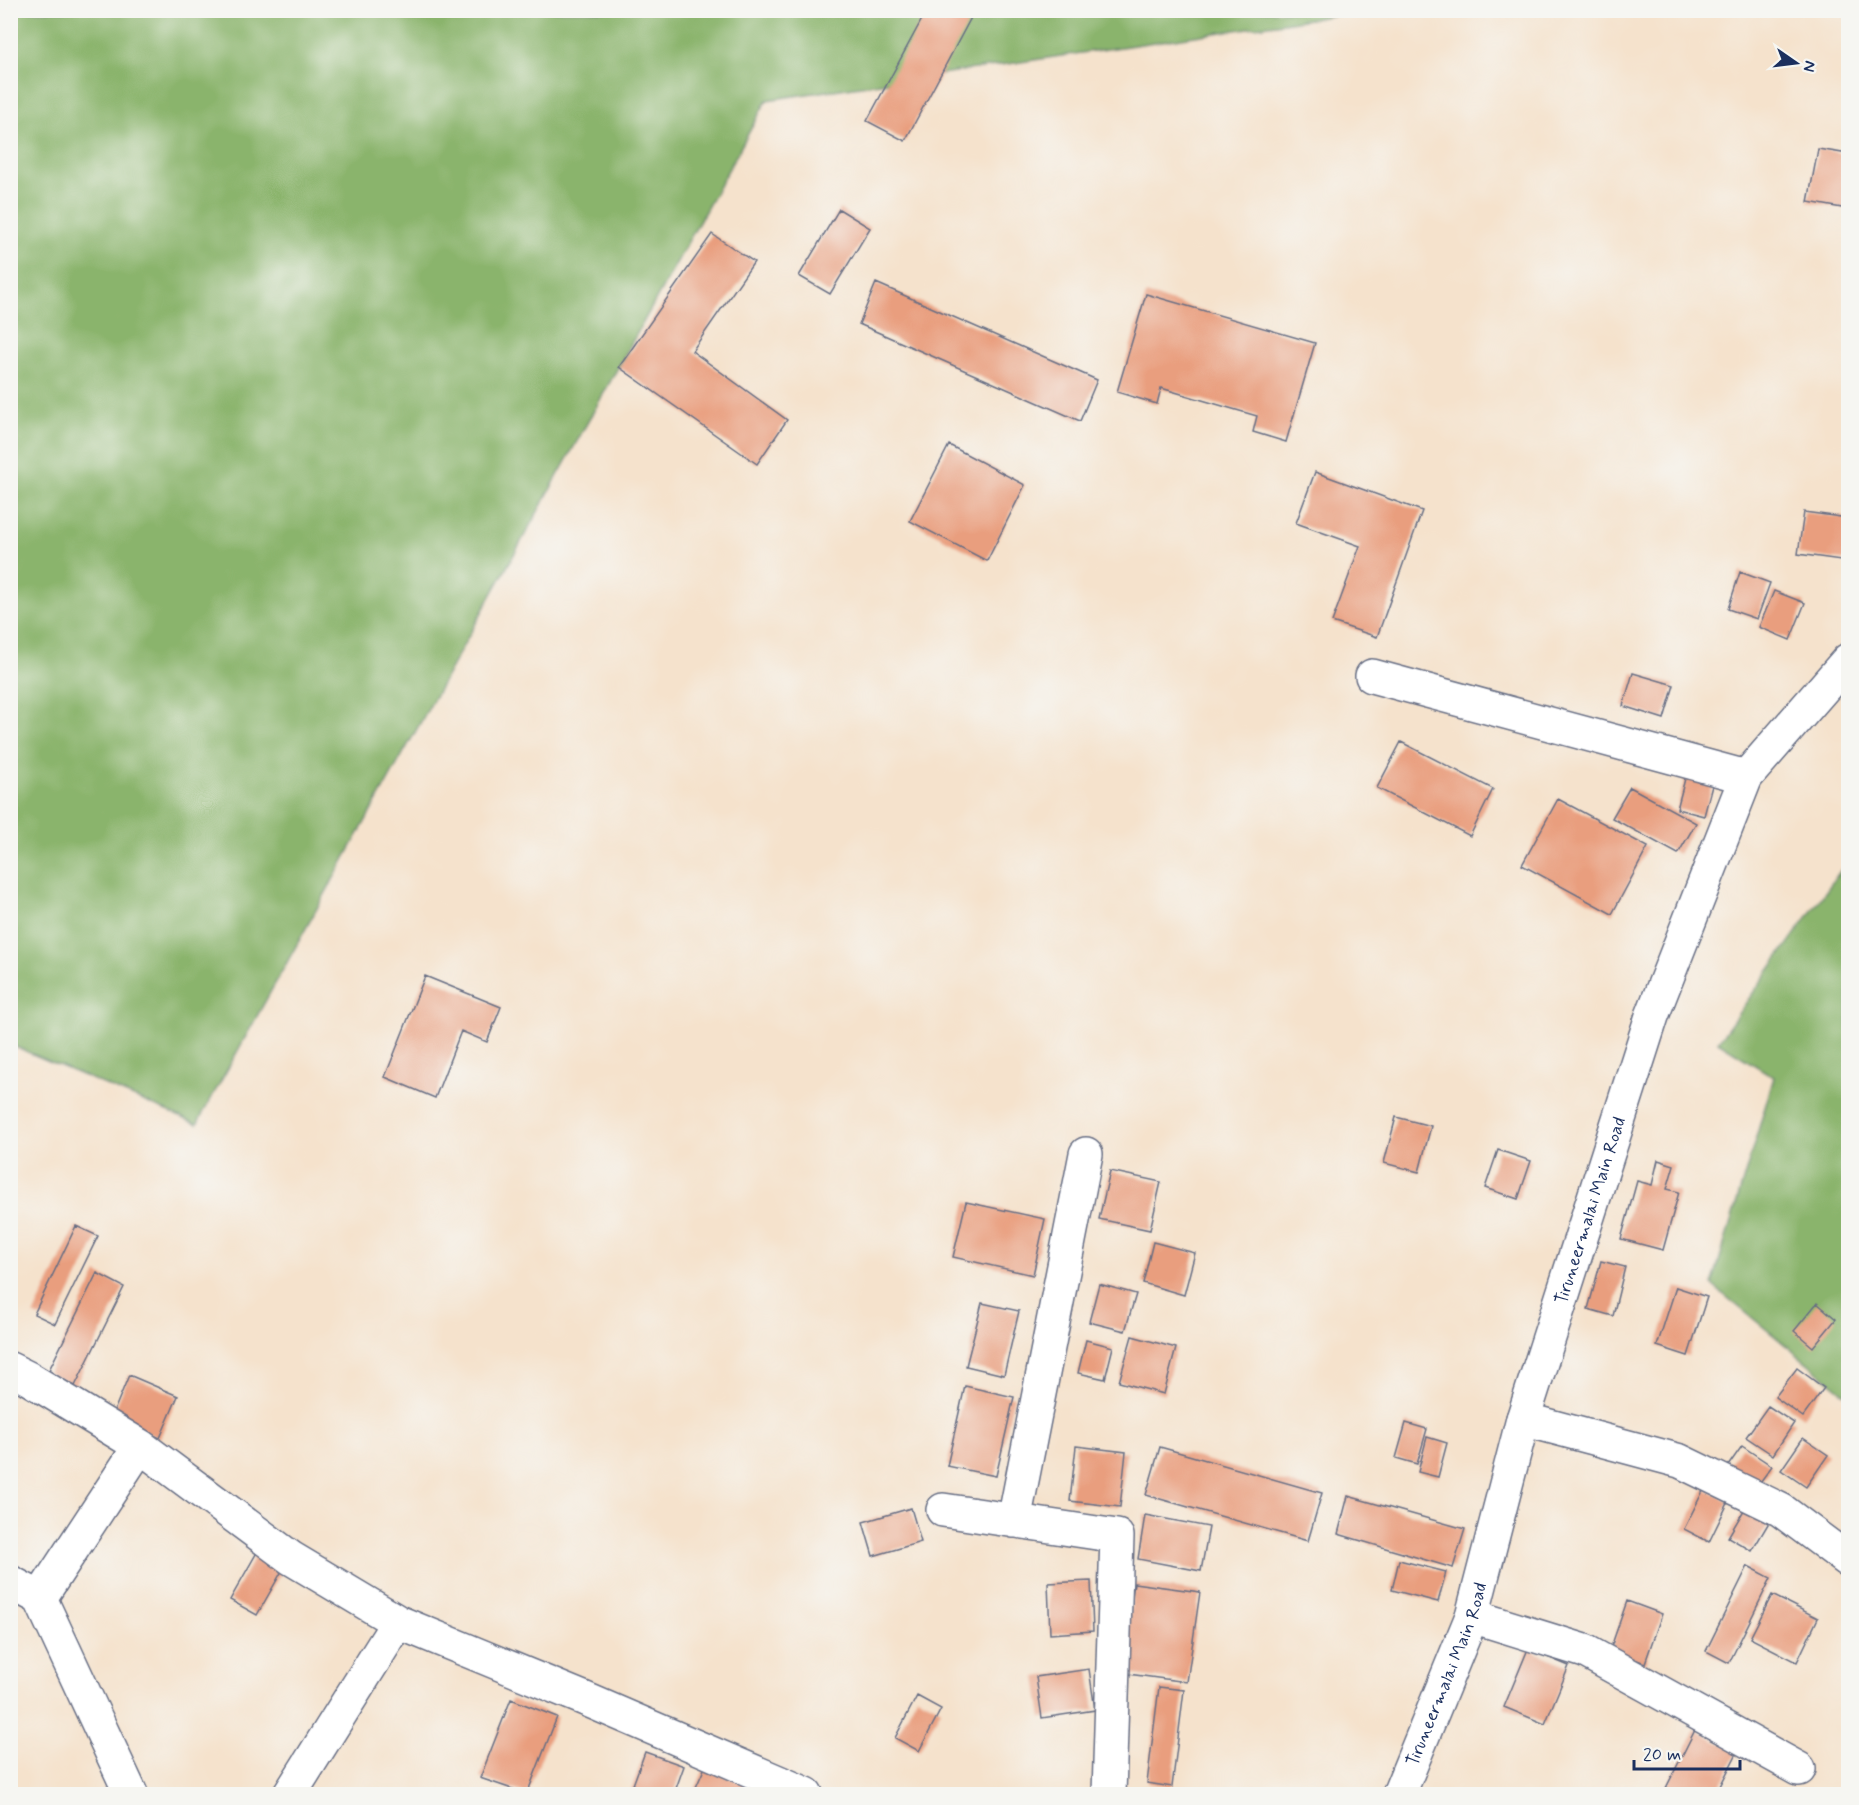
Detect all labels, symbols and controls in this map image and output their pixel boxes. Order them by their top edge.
north arrow [1766,33,1826,93]
text: N [1798,59,1821,74]
street label: Tiruneermalai Main Road [1550,1114,1632,1307]
street label: Tiruneermalai Main Road [1401,1580,1493,1770]
scale bar [1634,1733,1740,1771]
text: 20 m [1643,1743,1681,1767]

